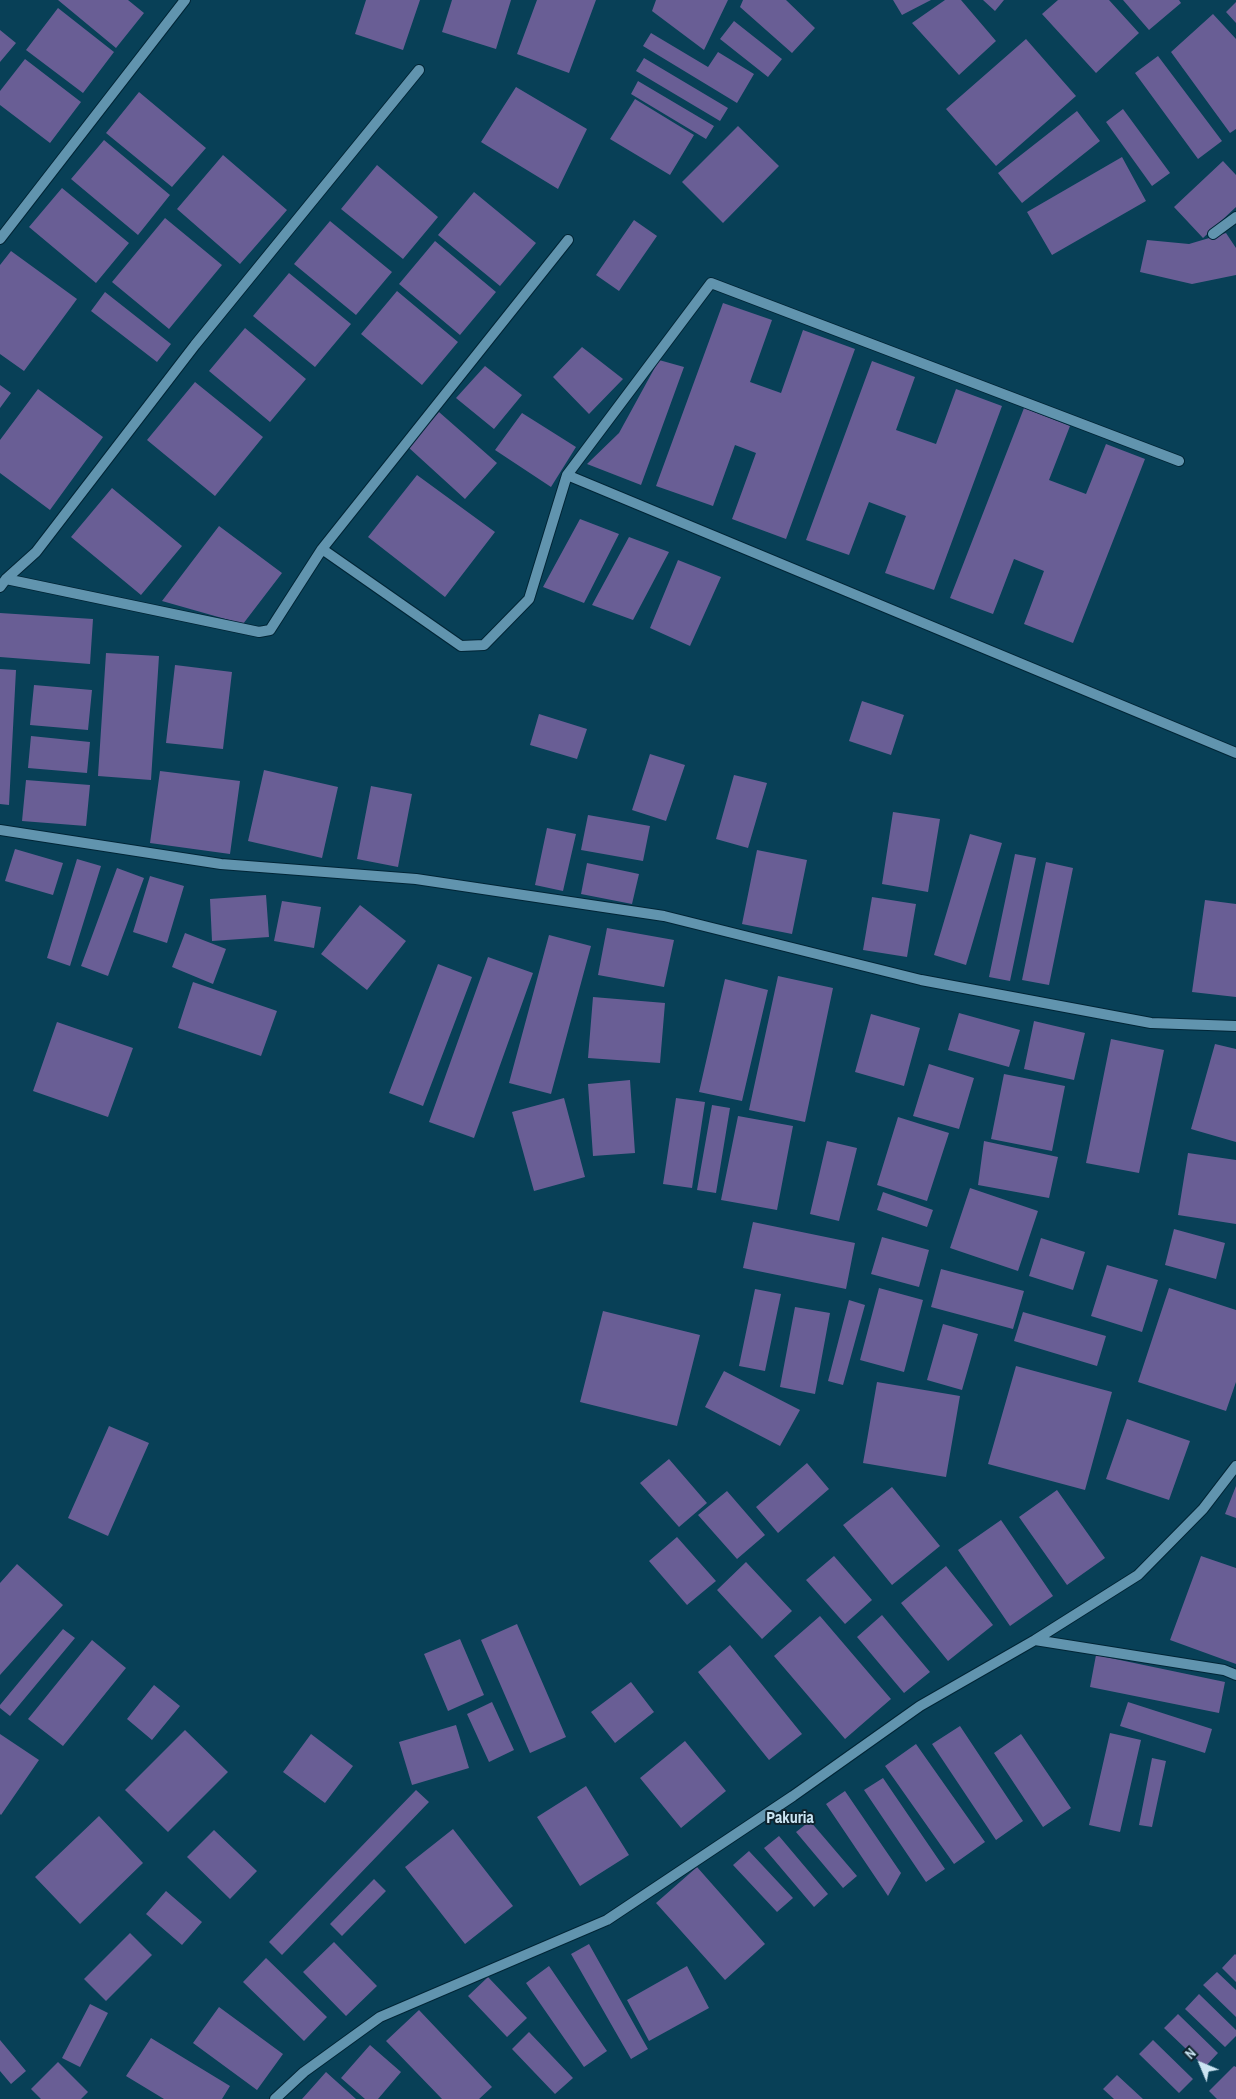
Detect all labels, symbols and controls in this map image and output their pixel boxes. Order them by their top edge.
district label: Pakuria [766,1809,814,1829]
north arrow [1176,2039,1226,2089]
text: N [1181,2044,1200,2063]

